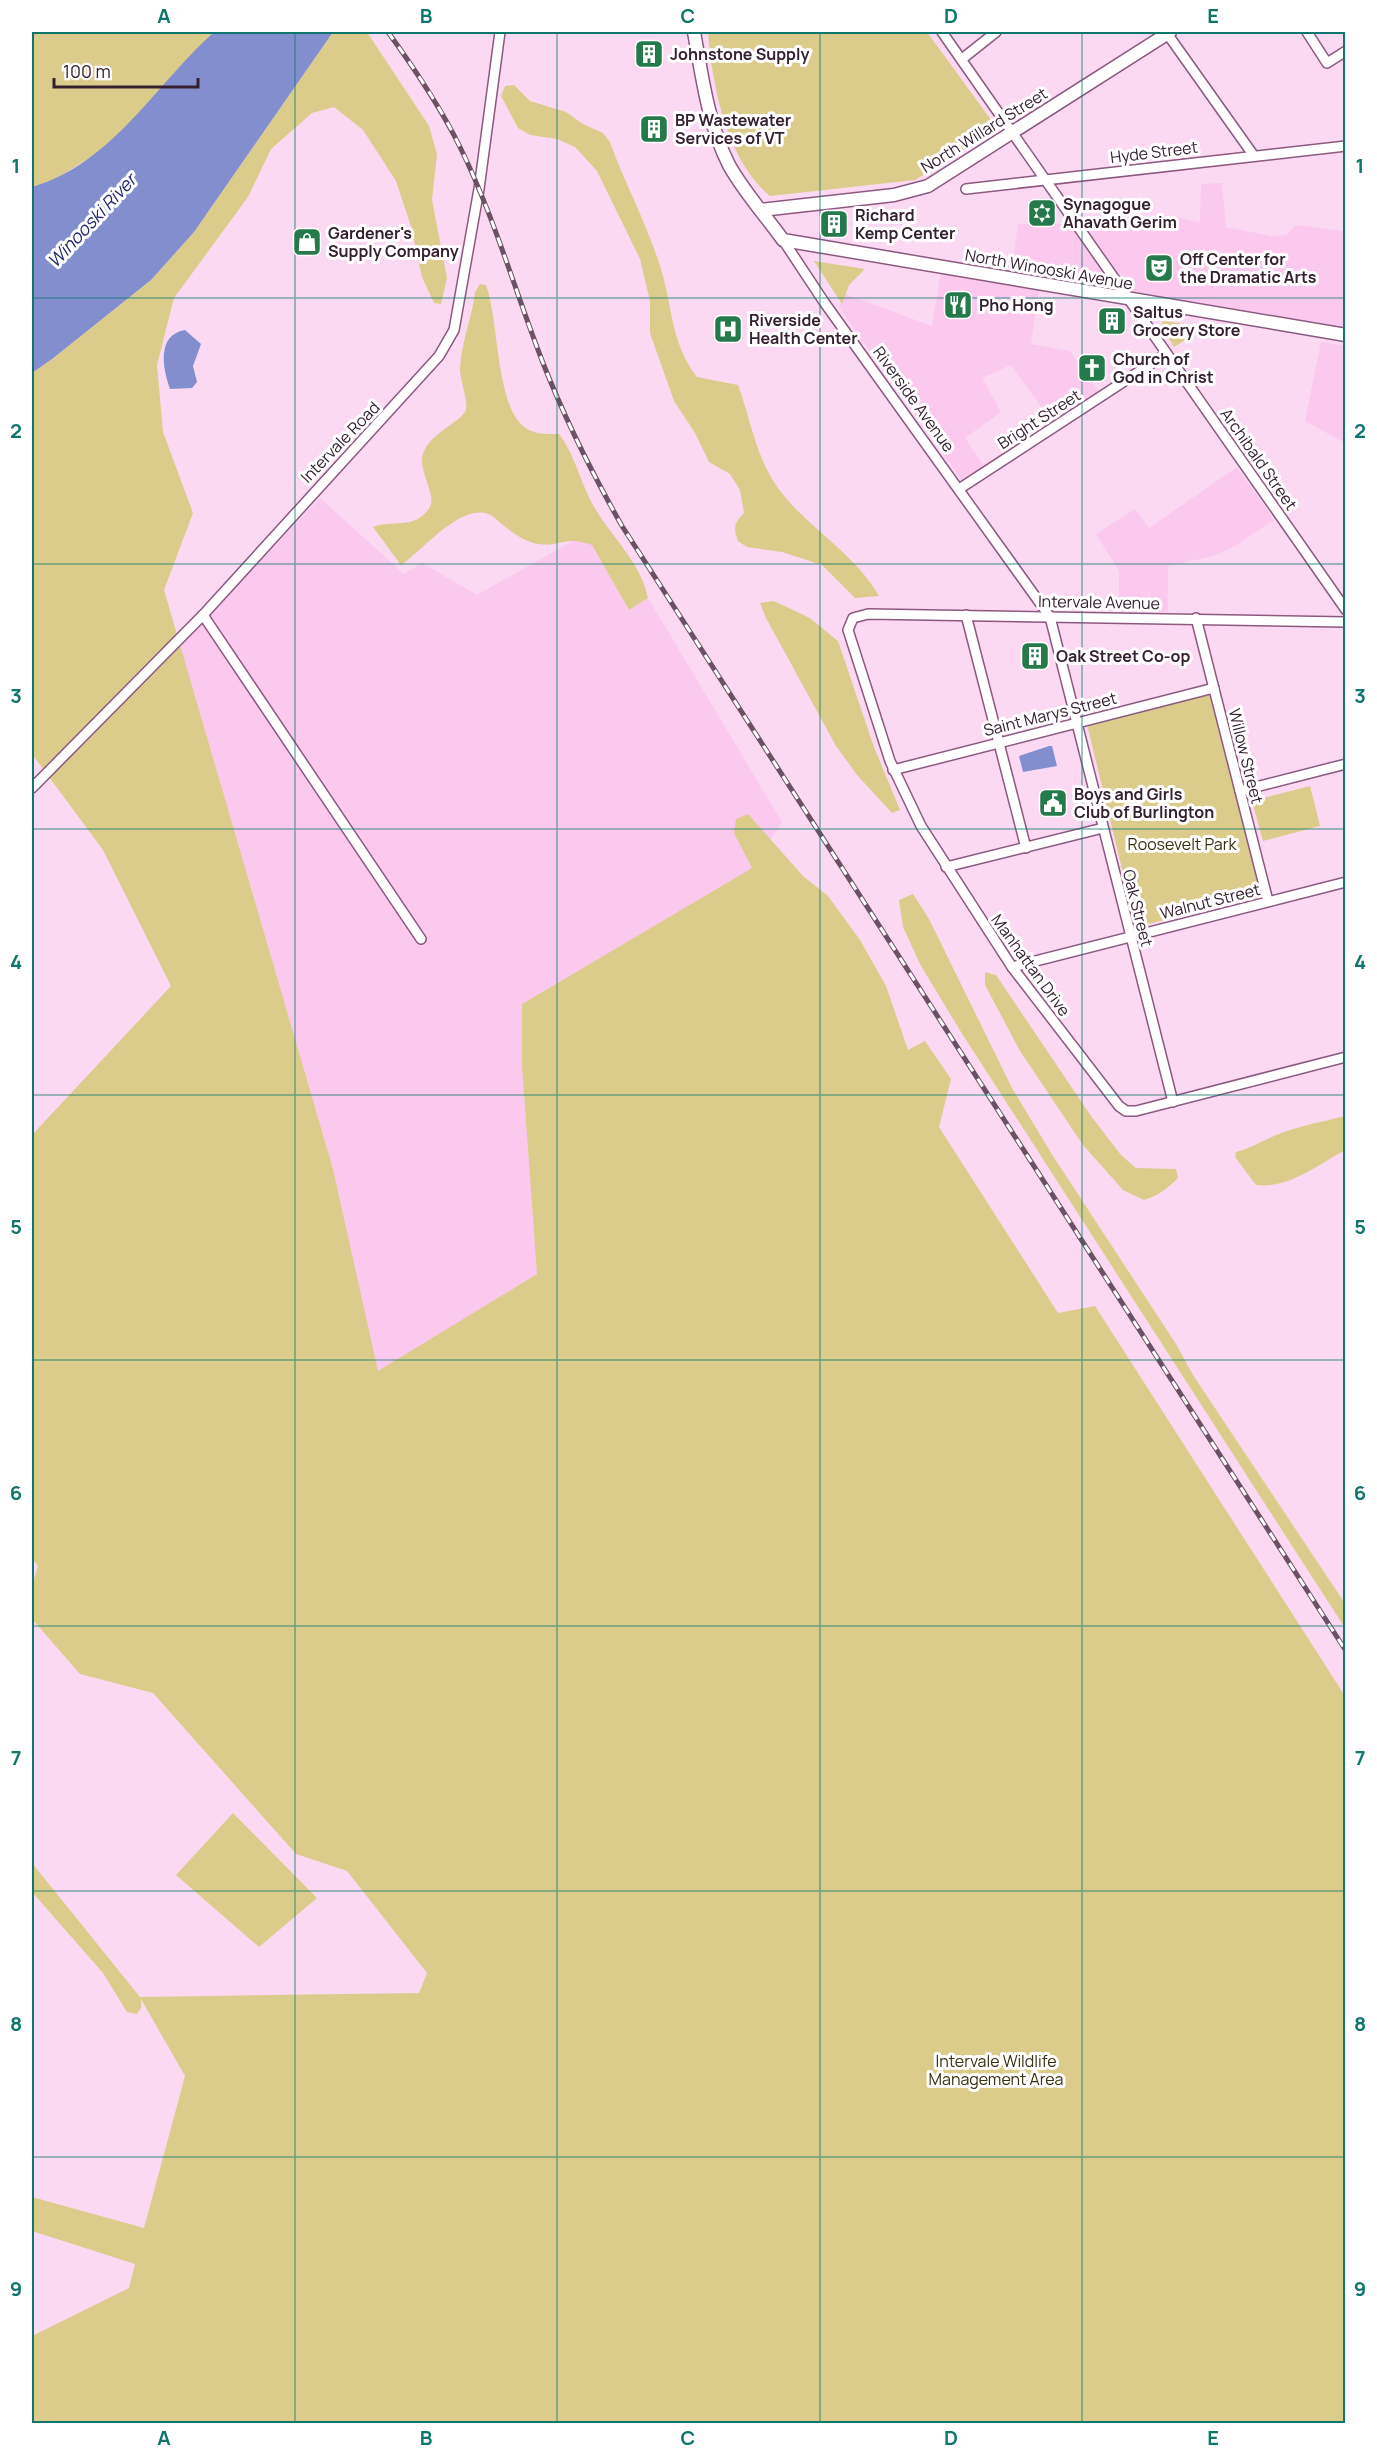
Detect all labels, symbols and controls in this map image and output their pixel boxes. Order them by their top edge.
text: A [157,2,171,29]
text: B [420,2,433,29]
text: C [681,2,695,29]
text: D [944,2,958,29]
text: E [1207,2,1219,29]
building icon: Johnstone Supply [633,38,665,70]
place label: Johnstone Supply [670,43,809,65]
scale bar [54,51,198,89]
text: 100 m [63,59,111,83]
street label: North Willard Street [917,82,1051,178]
place label: BP Wastewater Services of VT [675,109,791,149]
building icon: BP Wastewater Services of VT [638,113,670,145]
street label: Hyde Street [1109,136,1199,168]
text: 1 [12,152,20,179]
text: 1 [1356,152,1364,179]
water label: Winooski River [42,166,143,272]
place label: Synagogue Ahavath Gerim [1063,193,1177,233]
synagogue icon: Synagogue Ahavath Gerim [1026,197,1058,229]
place label: Richard Kemp Center [855,204,955,244]
building icon: Richard Kemp Center [818,208,850,240]
place label: Gardener's Supply Company [328,222,459,262]
shop icon: Gardener's Supply Company [291,226,323,258]
street label: North Winooski Avenue [963,243,1135,295]
place label: Off Center for the Dramatic Arts [1180,248,1317,288]
theatre icon: Off Center for the Dramatic Arts [1143,252,1175,284]
restaurant icon: Pho Hong [942,289,974,321]
place label: Pho Hong [979,294,1054,316]
place label: Saltus Grocery Store [1133,301,1241,341]
building icon: Saltus Grocery Store [1096,305,1128,337]
place label: Riverside Health Center [749,309,858,349]
hospital icon: Riverside Health Center [712,313,744,345]
street label: Riverside Avenue [868,342,960,456]
place label: Church of God in Christ [1113,348,1214,388]
church icon: Church of God in Christ [1076,352,1108,384]
street label: Bright Street [993,384,1085,454]
street label: Intervale Road [296,397,384,487]
street label: Archibald Street [1216,404,1302,514]
text: 2 [10,417,22,444]
text: 2 [1354,417,1366,444]
street label: Intervale Avenue [1038,590,1160,614]
building icon: Oak Street Co-op [1019,640,1051,672]
place label: Oak Street Co-op [1056,645,1190,667]
text: 3 [10,682,22,709]
text: 3 [1354,682,1366,709]
street label: Saint Marys Street [981,687,1119,741]
street label: Willow Street [1224,706,1268,806]
place label: Boys and Girls Club of Burlington [1074,783,1214,823]
public building icon: Boys and Girls Club of Burlington [1037,787,1069,819]
park label: Roosevelt Park [1128,833,1237,855]
street label: Oak Street [1118,867,1158,949]
street label: Walnut Street [1158,878,1262,924]
street label: Manhattan Drive [987,910,1075,1020]
text: 4 [10,948,22,975]
text: 4 [1354,948,1366,975]
text: 5 [10,1213,22,1240]
text: 5 [1354,1213,1366,1240]
text: 6 [10,1479,22,1506]
text: 6 [1354,1479,1366,1506]
text: 7 [11,1744,21,1771]
text: 7 [1355,1744,1365,1771]
text: 8 [10,2010,22,2037]
text: 8 [1354,2010,1366,2037]
park label: Intervale Wildlife Management Area [929,2050,1063,2090]
text: 9 [10,2275,22,2302]
text: 9 [1354,2275,1366,2302]
text: A [157,2424,171,2451]
text: B [420,2424,433,2451]
text: C [681,2424,695,2451]
text: D [944,2424,958,2451]
text: E [1207,2424,1219,2451]

